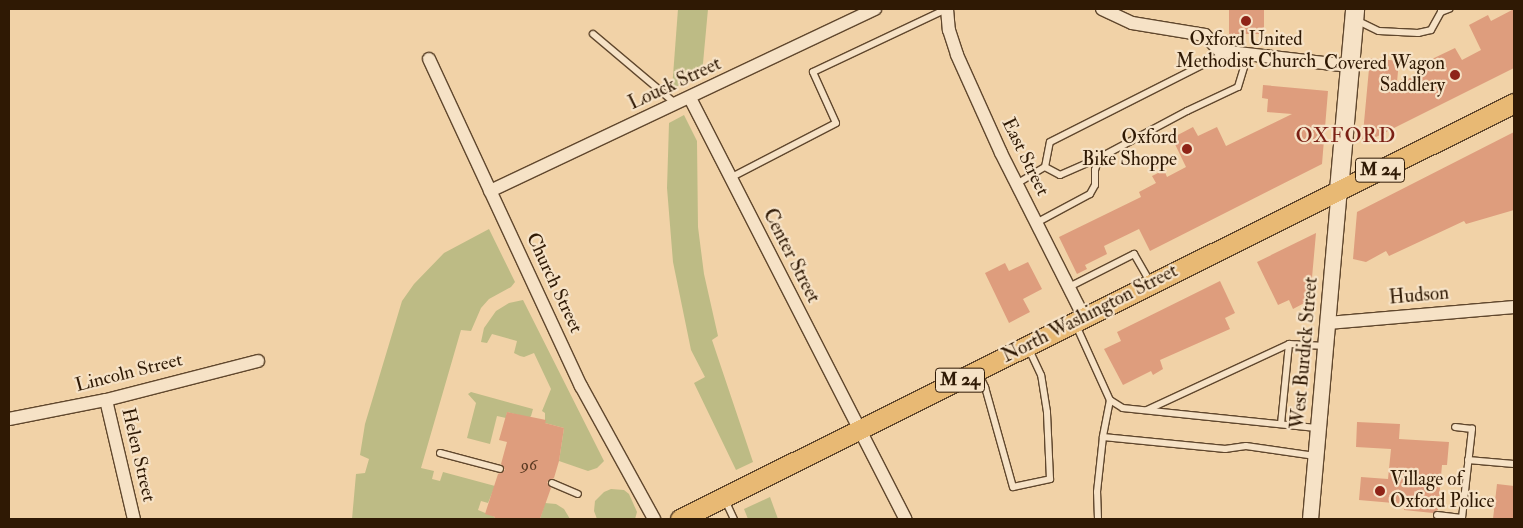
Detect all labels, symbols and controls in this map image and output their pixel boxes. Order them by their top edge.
marker: Oxford United Methodist Church [1240,15,1252,27]
place label: Oxford United Methodist Church [1176,29,1316,73]
street label: Louck Street [625,53,725,115]
place label: Covered Wagon Saddlery [1324,53,1445,97]
marker: Covered Wagon Saddlery [1449,69,1461,81]
street label: East Street [996,114,1054,200]
district label: OXFORD [1295,123,1397,149]
place label: Oxford Bike Shoppe [1082,127,1177,171]
marker: Oxford Bike Shoppe [1181,143,1193,155]
road number: M 24 [1354,154,1406,186]
street label: Center Street [758,205,824,307]
street label: Church Street [521,229,587,337]
street label: North Washington Street [998,260,1182,368]
street label: West Burdick Street [1287,276,1323,430]
street label: Hudson [1388,282,1450,310]
street label: Lincoln Street [73,349,185,397]
road number: M 24 [934,364,986,396]
street label: Helen Street [116,406,160,504]
house number: 96 [521,455,537,475]
place label: Village of Oxford Police [1390,469,1494,513]
marker: Village of Oxford Police [1374,485,1386,497]

